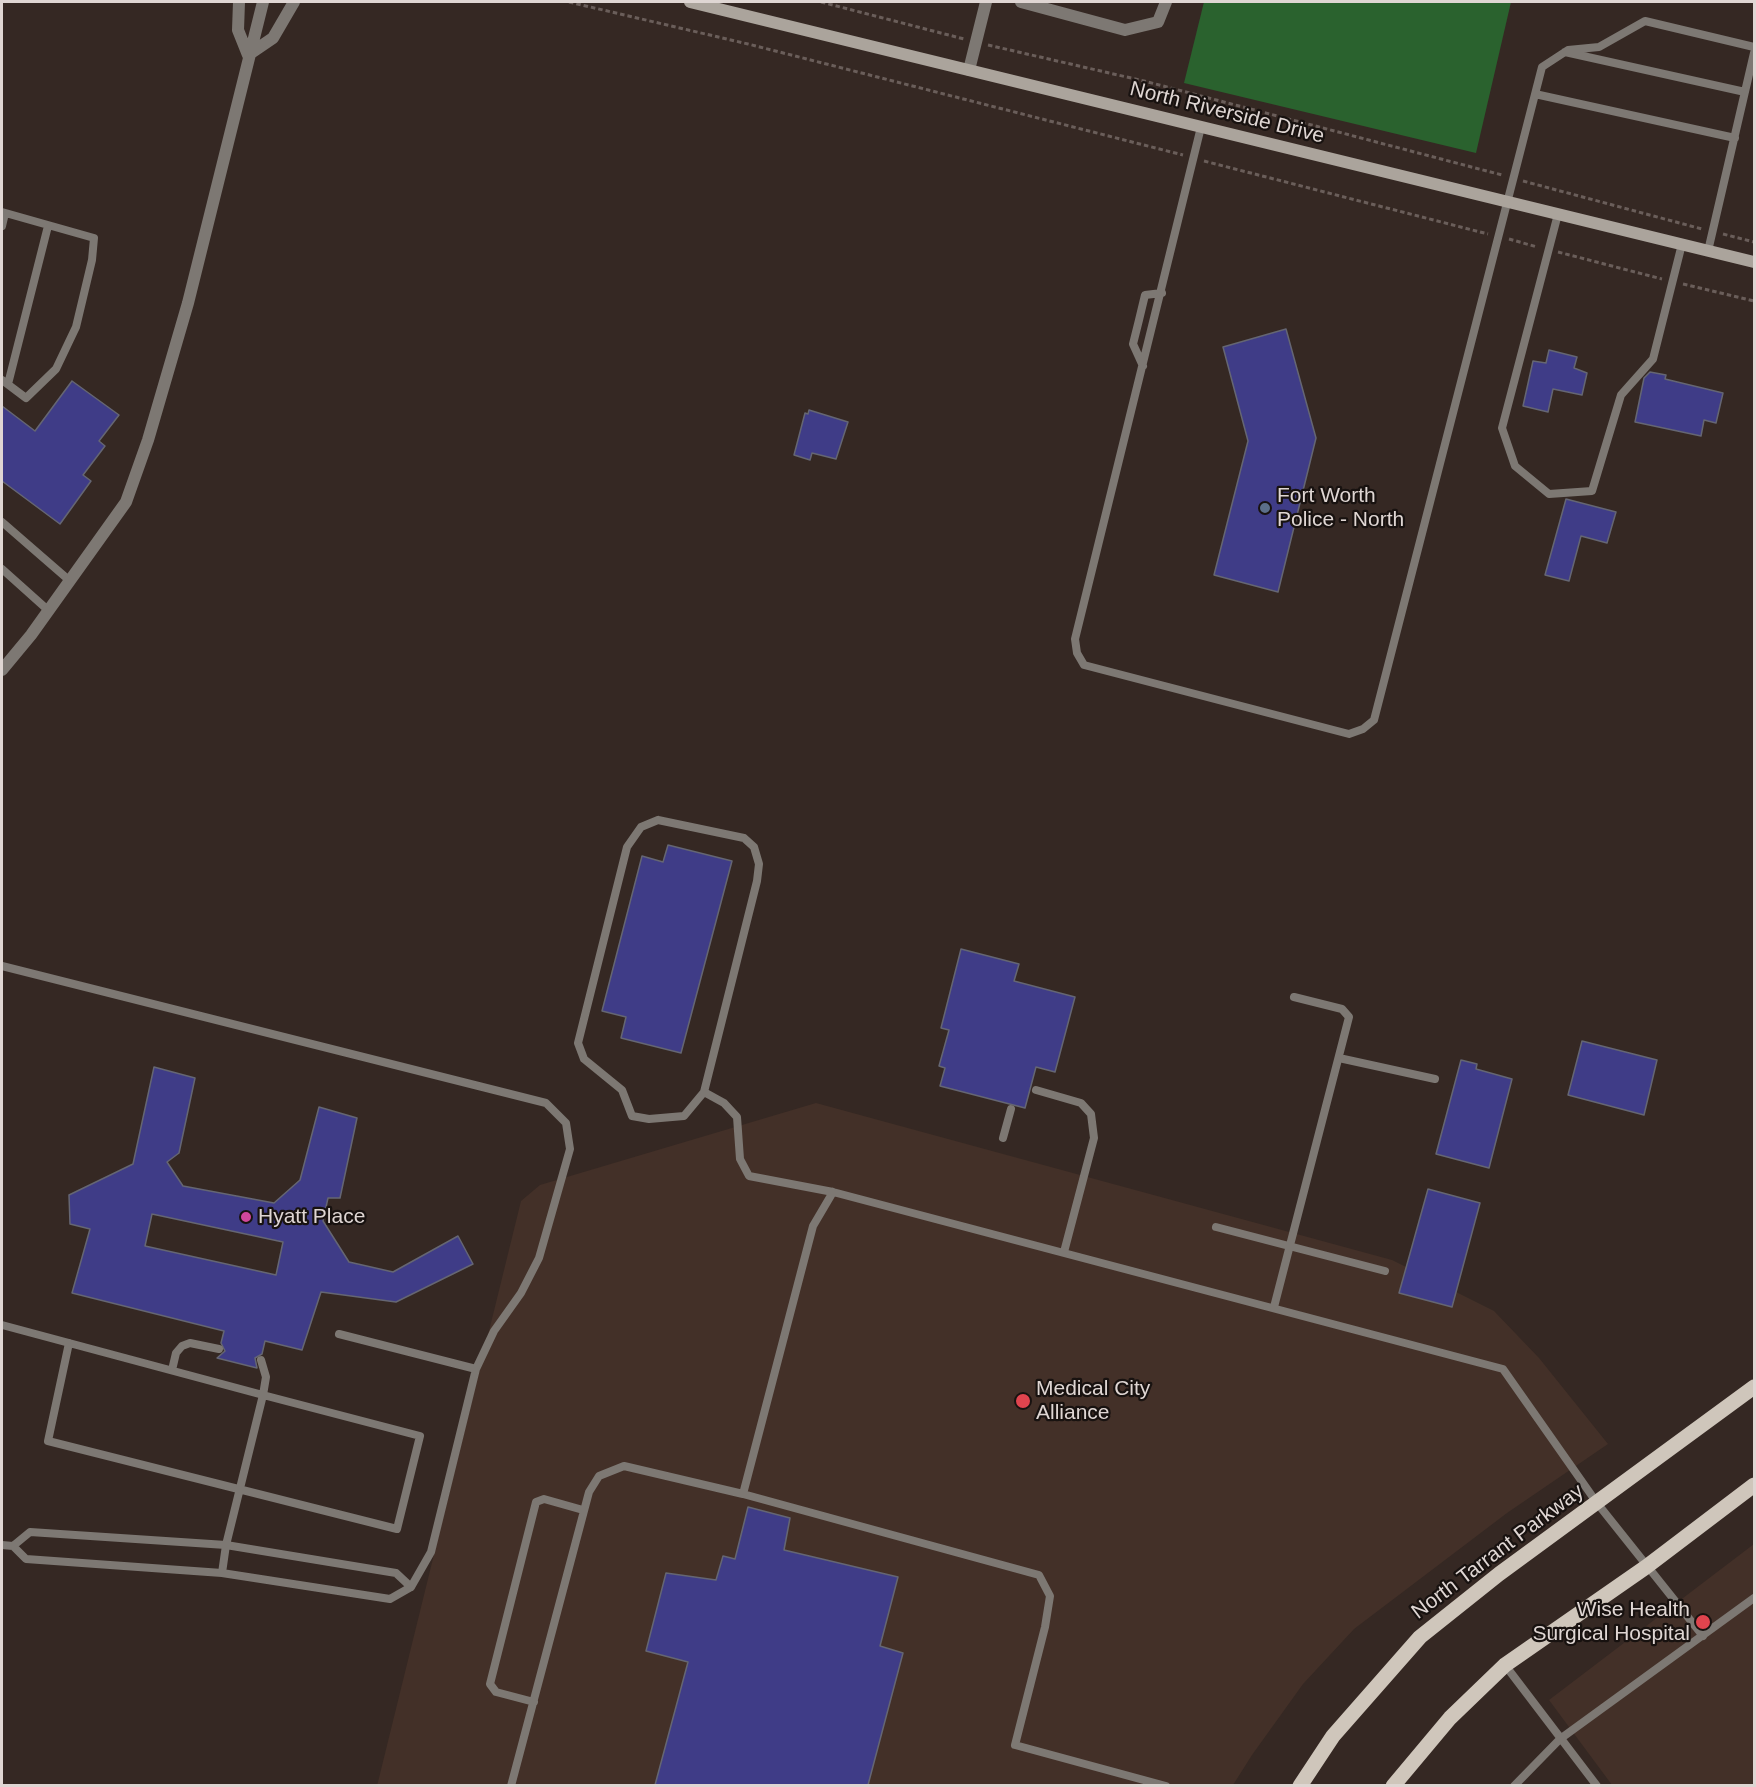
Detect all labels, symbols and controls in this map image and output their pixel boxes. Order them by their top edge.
street label: North Riverside Drive [1127,77,1327,149]
place label: Fort Worth Police - North [1277,483,1404,533]
marker: Fort Worth Police - North [1258,501,1272,515]
place label: Hyatt Place [258,1204,365,1230]
marker: Hyatt Place [239,1210,253,1224]
place label: Medical City Alliance [1036,1376,1150,1426]
marker: Medical City Alliance [1014,1392,1032,1410]
street label: North Tarrant Parkway [1407,1479,1589,1625]
place label: Wise Health Surgical Hospital [1532,1597,1690,1647]
marker: Wise Health Surgical Hospital [1694,1613,1712,1631]

